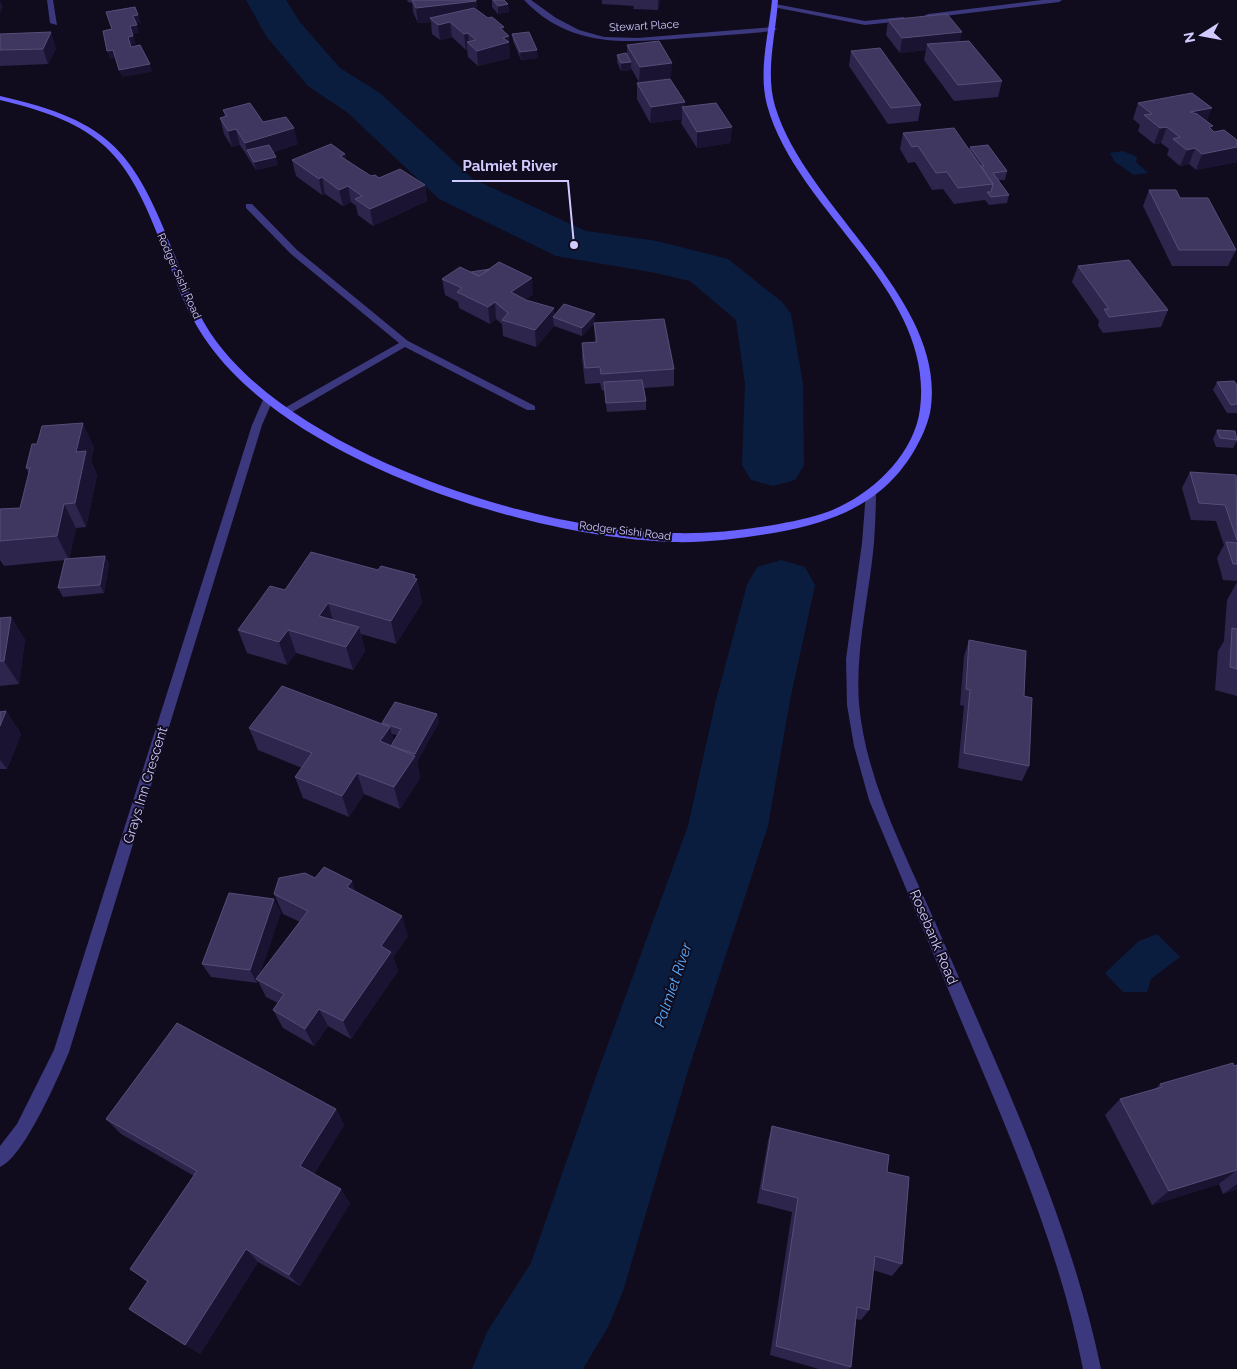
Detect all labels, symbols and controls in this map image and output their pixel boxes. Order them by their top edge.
north arrow [1177,10,1227,60]
street label: Stewart Place [609,18,680,34]
text: N [1180,31,1198,44]
callout: Palmiet River [452,151,568,181]
text: Palmiet River [462,157,558,175]
street label: Rodger Sishi Road [154,231,204,321]
street label: Rodger Sishi Road [578,519,672,543]
street label: Grays Inn Crescent [120,724,170,845]
street label: Rosebank Road [907,887,961,987]
water label: Palmiet River [650,940,696,1029]

